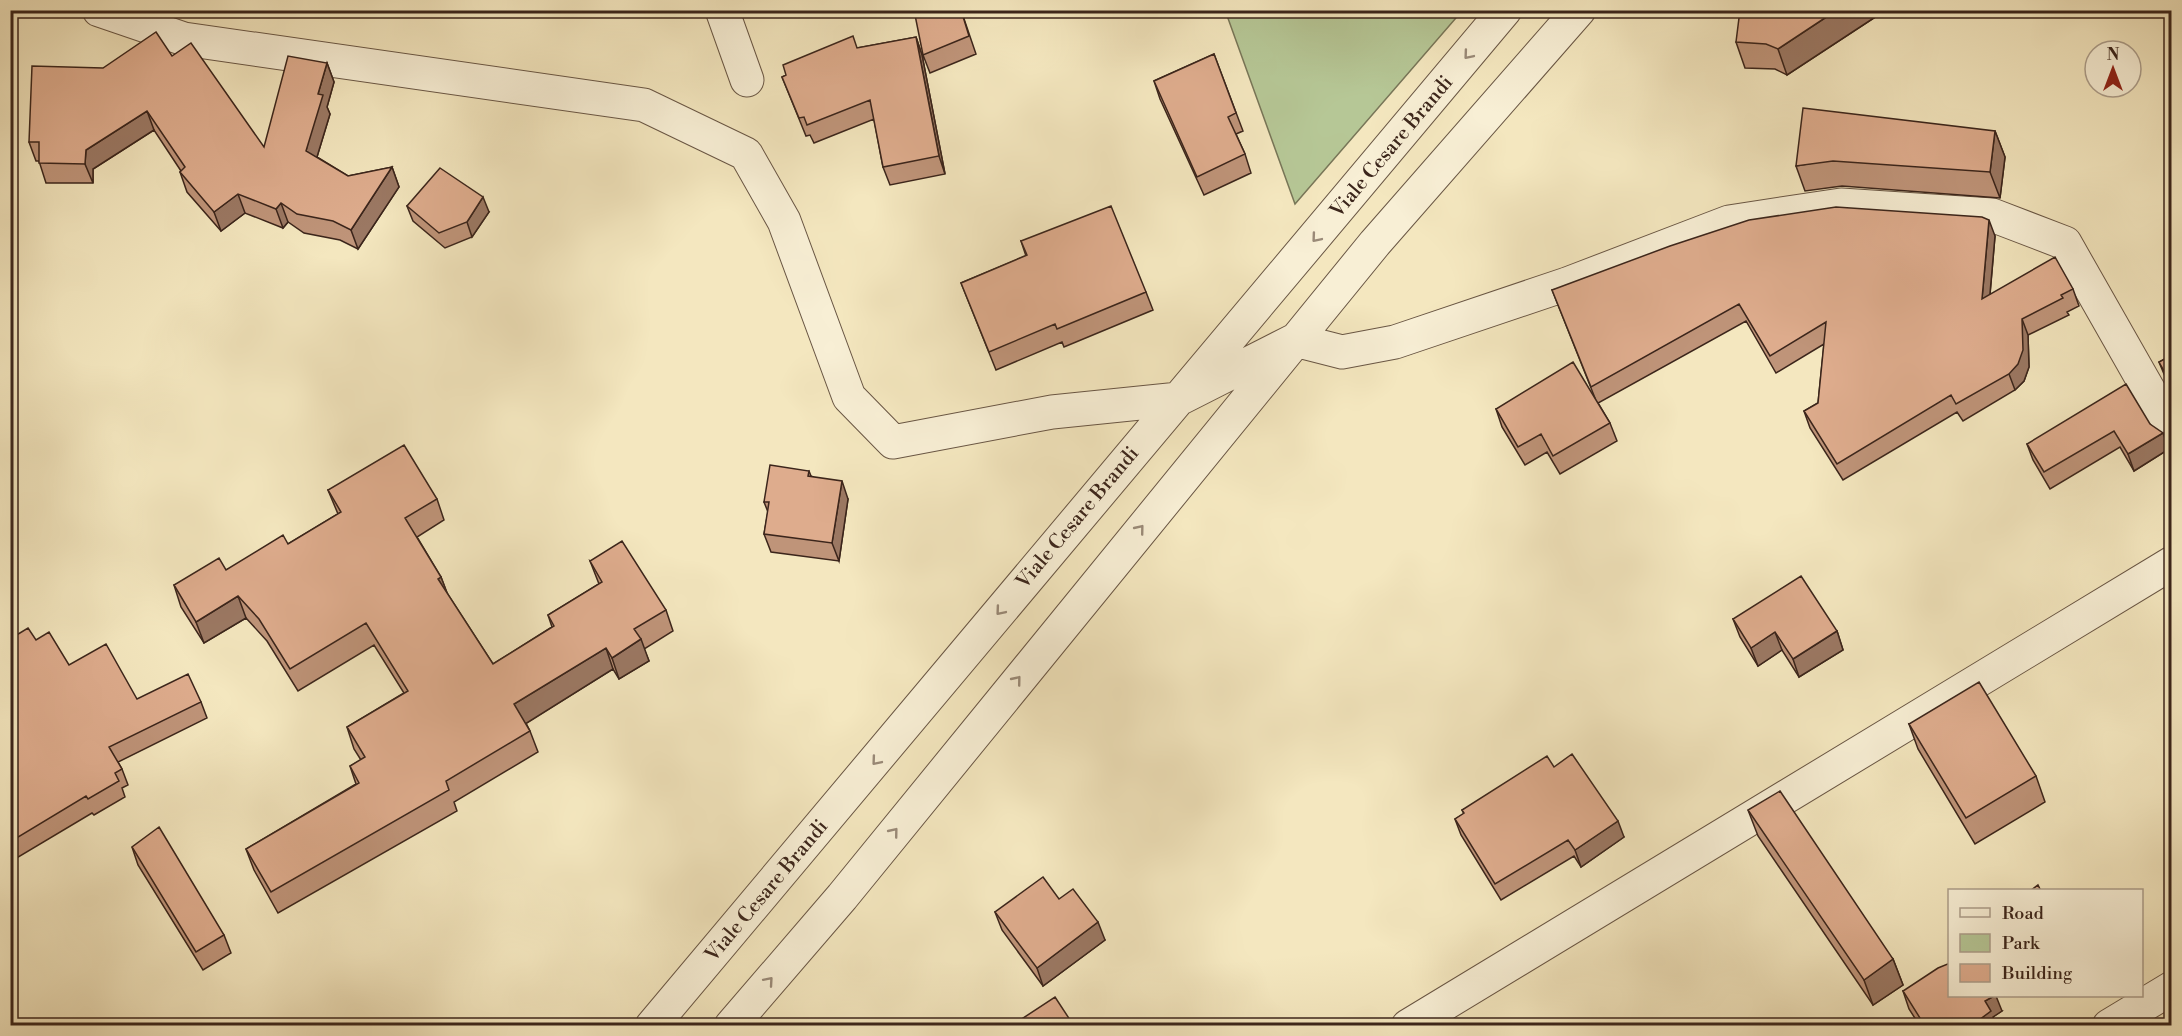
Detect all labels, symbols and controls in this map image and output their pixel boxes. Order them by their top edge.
north arrow [2083,39,2143,99]
text: N [2107,45,2120,65]
one-way arrow [1464,49,1475,60]
street label: Viale Cesare Brandi [1325,70,1459,224]
one-way arrow [1312,231,1323,242]
street label: Viale Cesare Brandi [1011,441,1145,595]
one-way arrow [1132,525,1143,536]
one-way arrow [996,604,1007,615]
one-way arrow [1010,676,1021,687]
one-way arrow [872,754,883,765]
street label: Viale Cesare Brandi [700,814,834,968]
one-way arrow [887,828,898,839]
legend [1948,889,2143,997]
text: Road [2002,902,2045,925]
text: Park [2002,932,2041,955]
text: Building [2001,962,2073,985]
one-way arrow [762,977,773,988]

